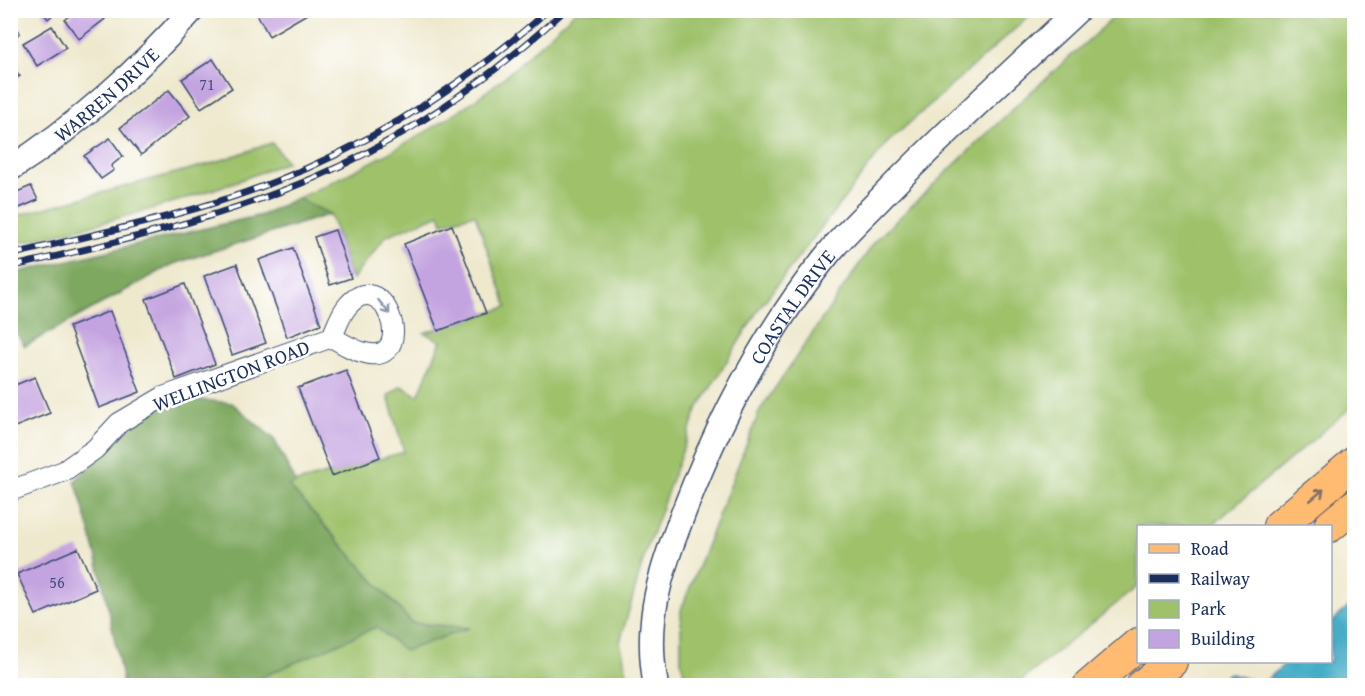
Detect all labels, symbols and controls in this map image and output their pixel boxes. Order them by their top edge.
street label: WARREN DRIVE [47,40,165,148]
house number: 71 [199,72,215,96]
street label: COASTAL DRIVE [742,242,841,369]
one-way arrow [377,299,390,315]
street label: WELLINGTON ROAD [148,332,314,418]
one-way arrow [1309,488,1325,501]
legend [1137,525,1332,663]
text: Road [1191,535,1229,562]
text: Railway [1191,565,1250,592]
house number: 56 [49,570,65,594]
text: Park [1191,595,1227,622]
text: Building [1191,625,1255,652]

